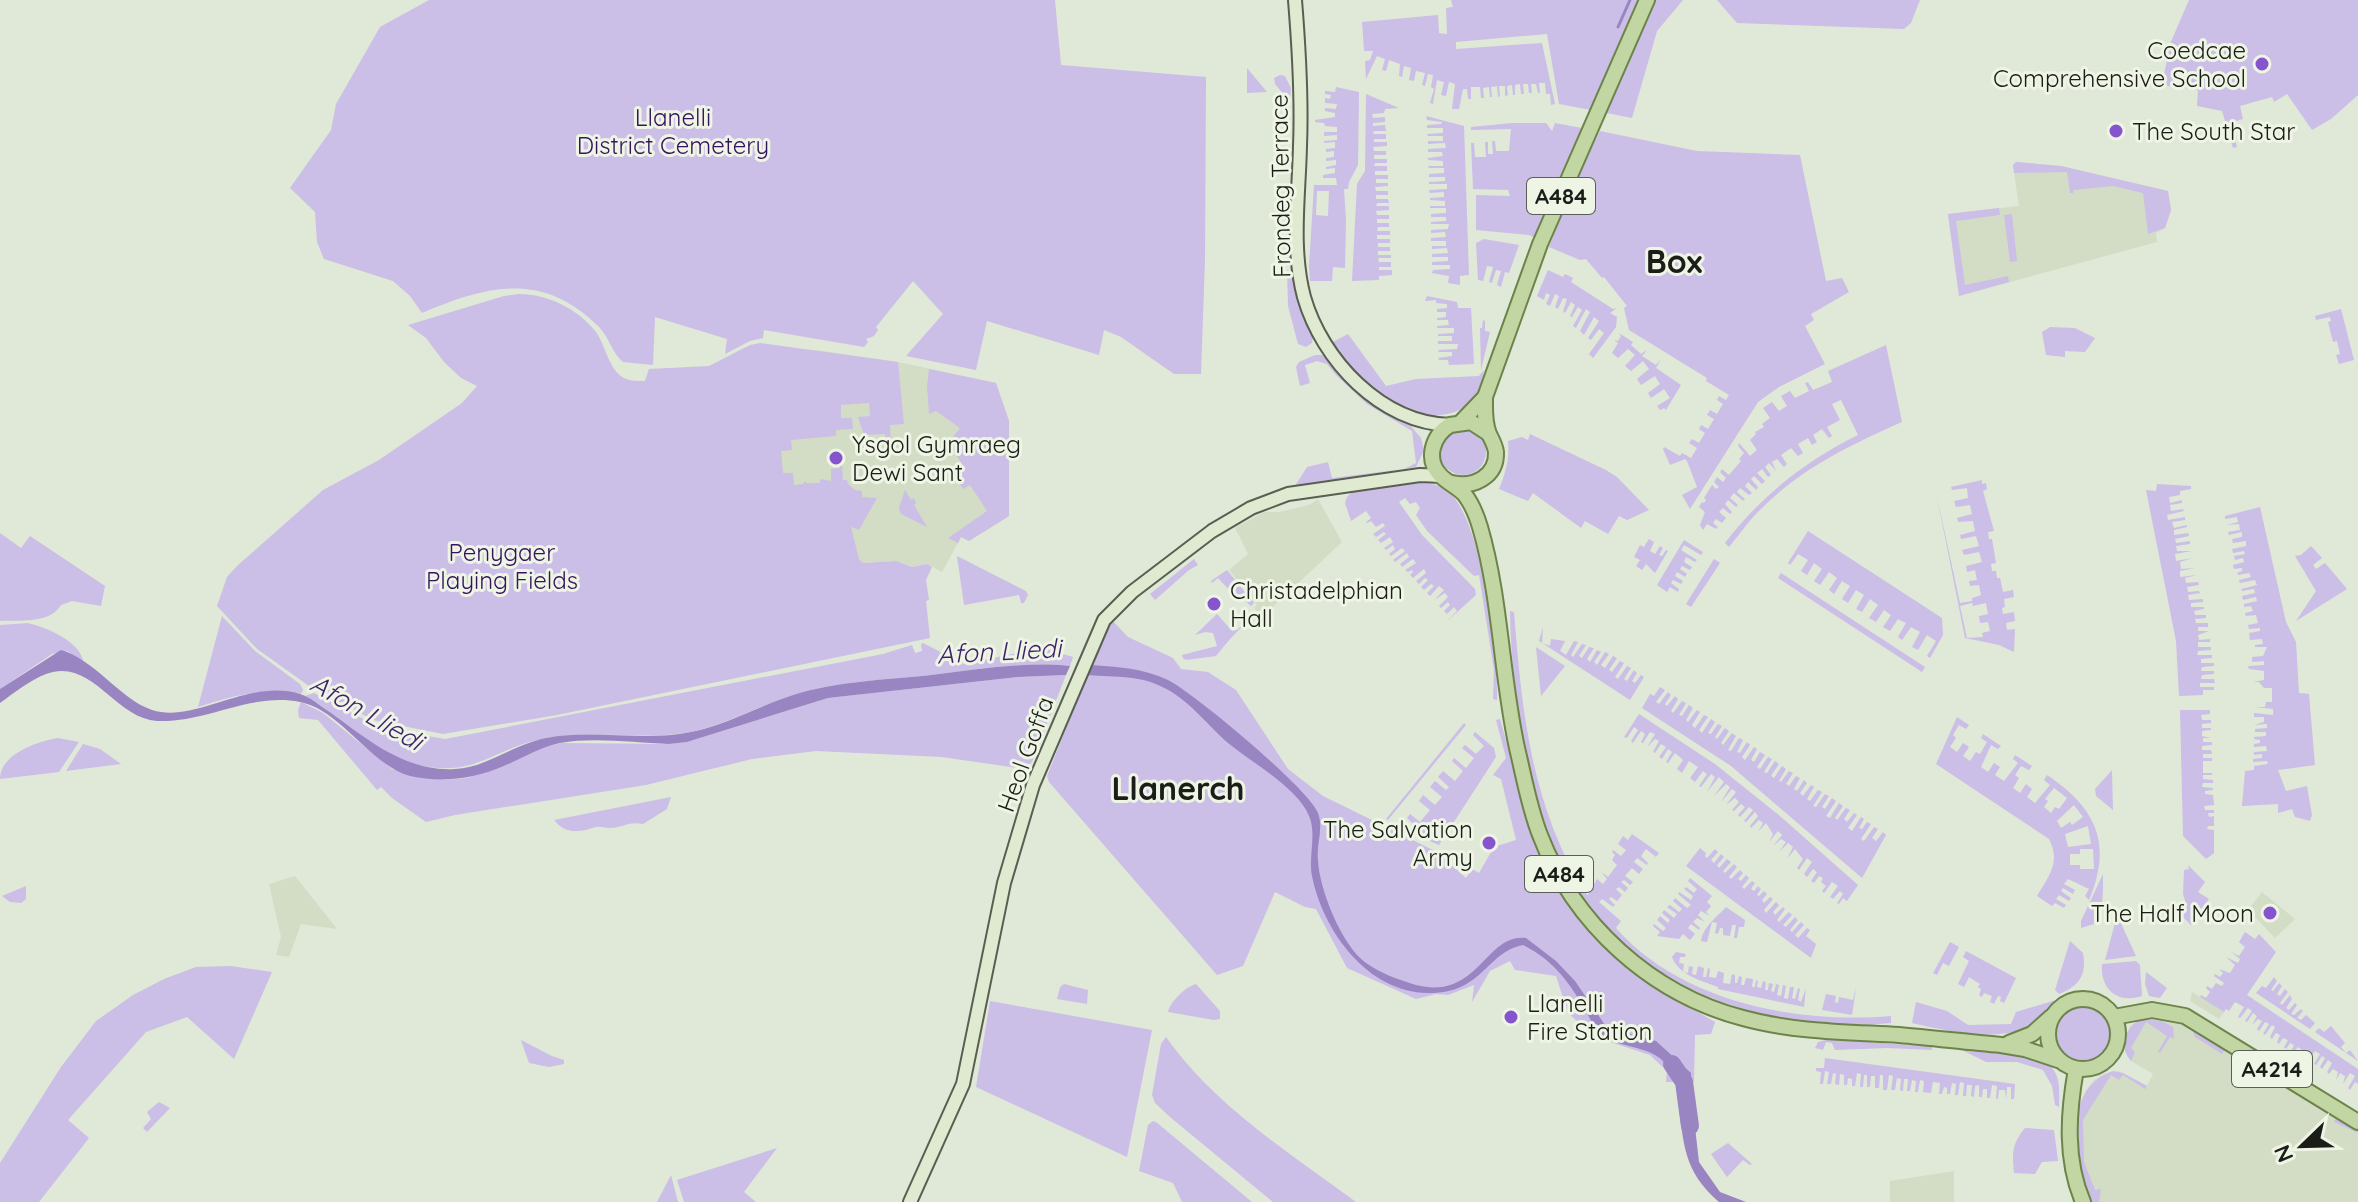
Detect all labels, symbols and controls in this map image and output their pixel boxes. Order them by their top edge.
place label: Coedcae Comprehensive School [1993,35,2246,93]
marker: Coedcae Comprehensive School [2253,55,2271,73]
street label: Frondeg Terrace [1263,94,1297,278]
park label: Llanelli District Cemetery [577,102,769,160]
place label: The South Star [2132,116,2296,146]
marker: The South Star [2107,122,2125,140]
road number: A484 [1527,178,1595,214]
district label: Box [1646,241,1703,281]
place label: Ysgol Gymraeg Dewi Sant [852,429,1021,487]
marker: Ysgol Gymraeg Dewi Sant [827,449,845,467]
park label: Penygaer Playing Fields [426,537,578,595]
place label: Christadelphian Hall [1230,575,1403,633]
marker: Christadelphian Hall [1205,595,1223,613]
water label: Afon Lliedi [936,631,1065,671]
water label: Afon Lliedi [305,667,432,759]
street label: Heol Goffa [990,692,1060,816]
district label: Llanerch [1111,768,1245,808]
place label: The Salvation Army [1323,814,1473,872]
marker: The Salvation Army [1480,834,1498,852]
road number: A484 [1525,856,1593,892]
place label: The Half Moon [2091,898,2254,928]
marker: The Half Moon [2261,904,2279,922]
place label: Llanelli Fire Station [1527,988,1652,1046]
marker: Llanelli Fire Station [1502,1008,1520,1026]
road number: A4214 [2232,1051,2312,1087]
north arrow [2262,1106,2342,1186]
text: N [2268,1141,2300,1167]

